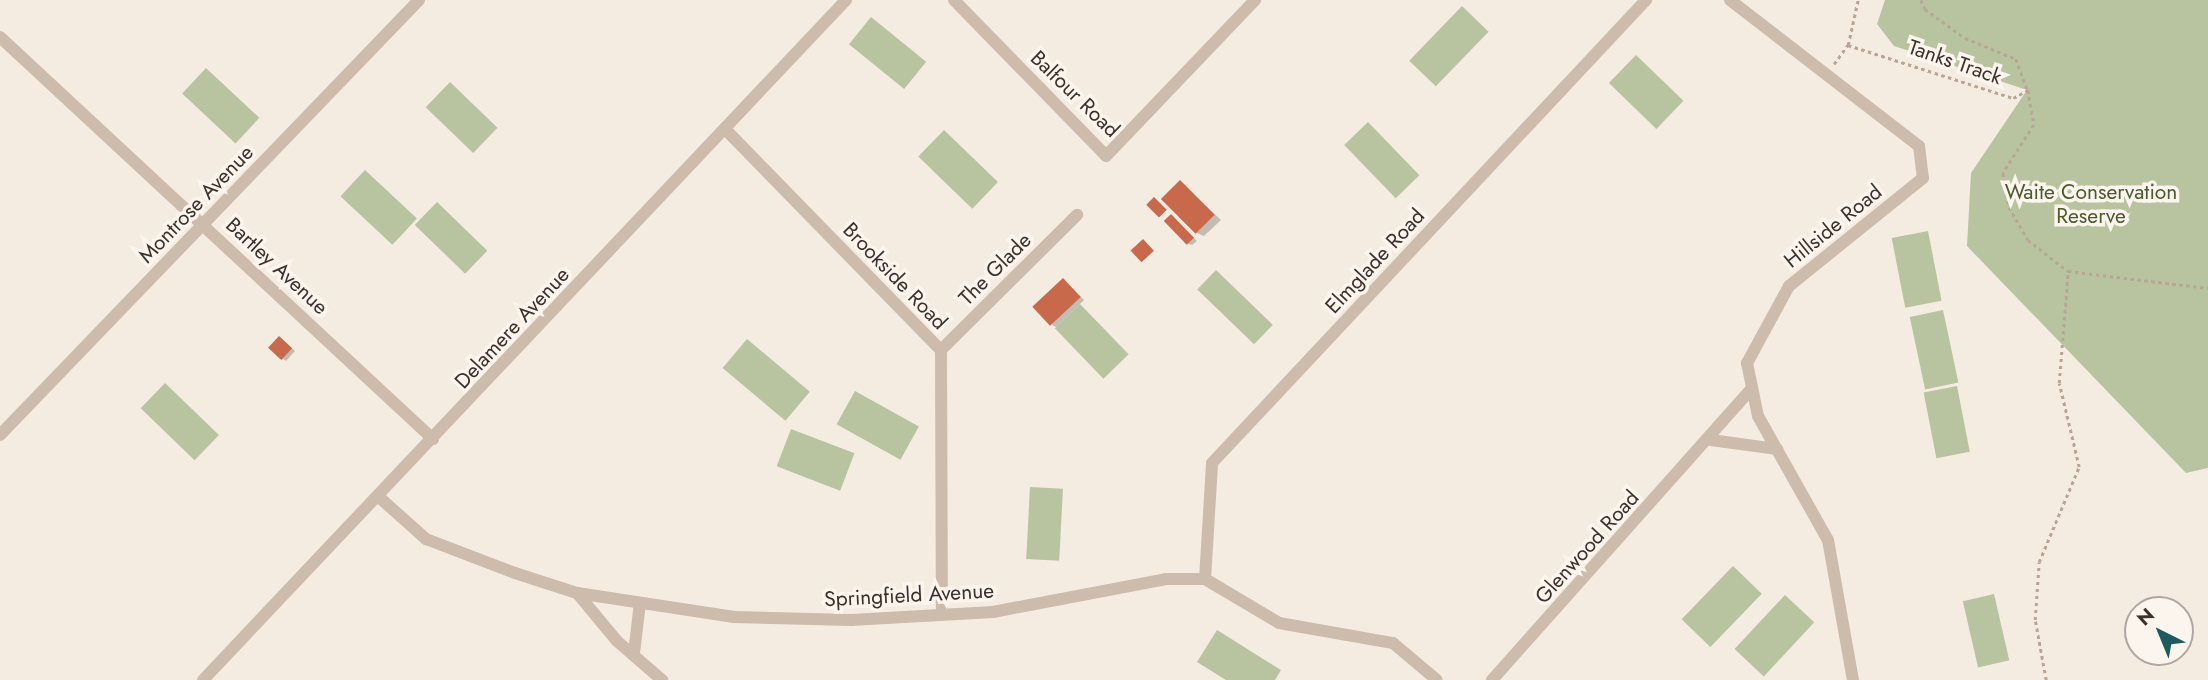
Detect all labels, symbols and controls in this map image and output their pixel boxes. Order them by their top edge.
street label: Tanks Track [1905,34,2005,90]
street label: Balfour Road [1025,45,1125,143]
street label: Montrose Avenue [133,140,259,268]
street label: Hillside Road [1779,179,1887,273]
park label: Waite Conservation Reserve [2005,179,2177,229]
street label: Elmglade Road [1320,203,1430,319]
street label: Bartley Avenue [221,212,333,320]
street label: Brookside Road [838,217,952,335]
street label: The Glade [954,228,1036,310]
street label: Delamere Avenue [449,262,575,394]
street label: Glenwood Road [1530,485,1644,609]
street label: Springfield Avenue [823,578,995,612]
north arrow [2124,596,2194,666]
text: N [2131,602,2160,632]

